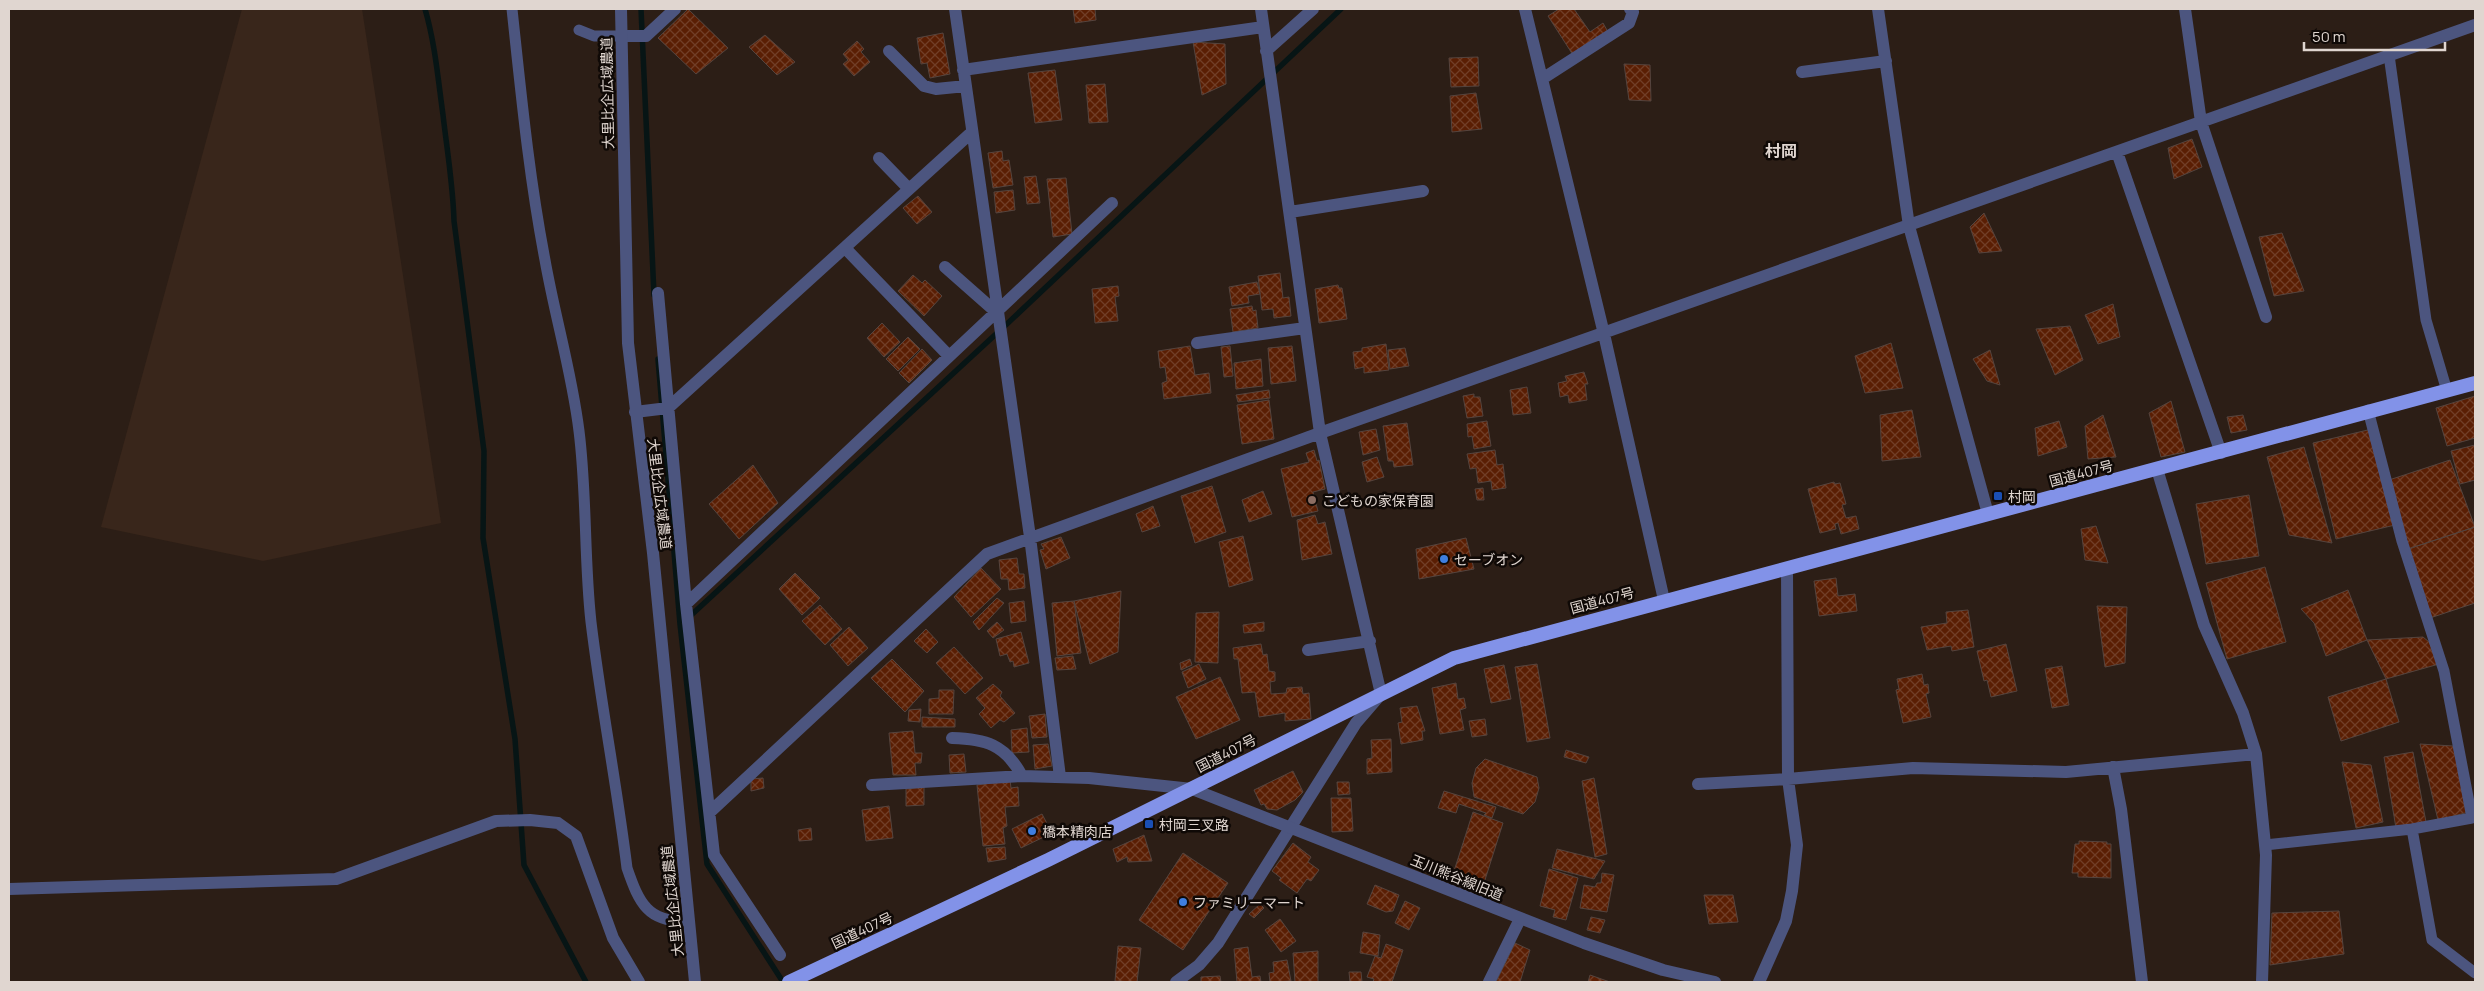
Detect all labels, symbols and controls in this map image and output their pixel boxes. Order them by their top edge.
scale bar [2304,20,2445,52]
text: 50 m [2312,26,2346,47]
street label: 大里比企広域農道 [597,37,617,149]
district label: 村岡 [1765,140,1797,162]
street label: 大里比企広域農道 [644,437,676,551]
street label: 国道407号 [2047,455,2115,491]
place label: 村岡 [2008,487,2036,506]
marker: 村岡 [1992,490,2004,502]
place label: こどもの家保育園 [1322,491,1434,510]
marker: こどもの家保育園 [1306,494,1318,506]
place label: セーブオン [1454,550,1523,569]
marker: セーブオン [1438,553,1450,565]
street label: 国道407号 [1568,582,1636,618]
street label: 国道407号 [1192,730,1260,776]
place label: 村岡三叉路 [1159,815,1229,834]
marker: 村岡三叉路 [1143,818,1155,830]
place label: 橋本精肉店 [1042,822,1112,841]
marker: 橋本精肉店 [1026,825,1038,837]
street label: 大里比企広域農道 [657,844,687,958]
street label: 玉川熊谷線旧道 [1408,850,1506,904]
place label: ファミリーマート [1193,893,1305,912]
marker: ファミリーマート [1177,896,1189,908]
street label: 国道407号 [828,907,896,953]

